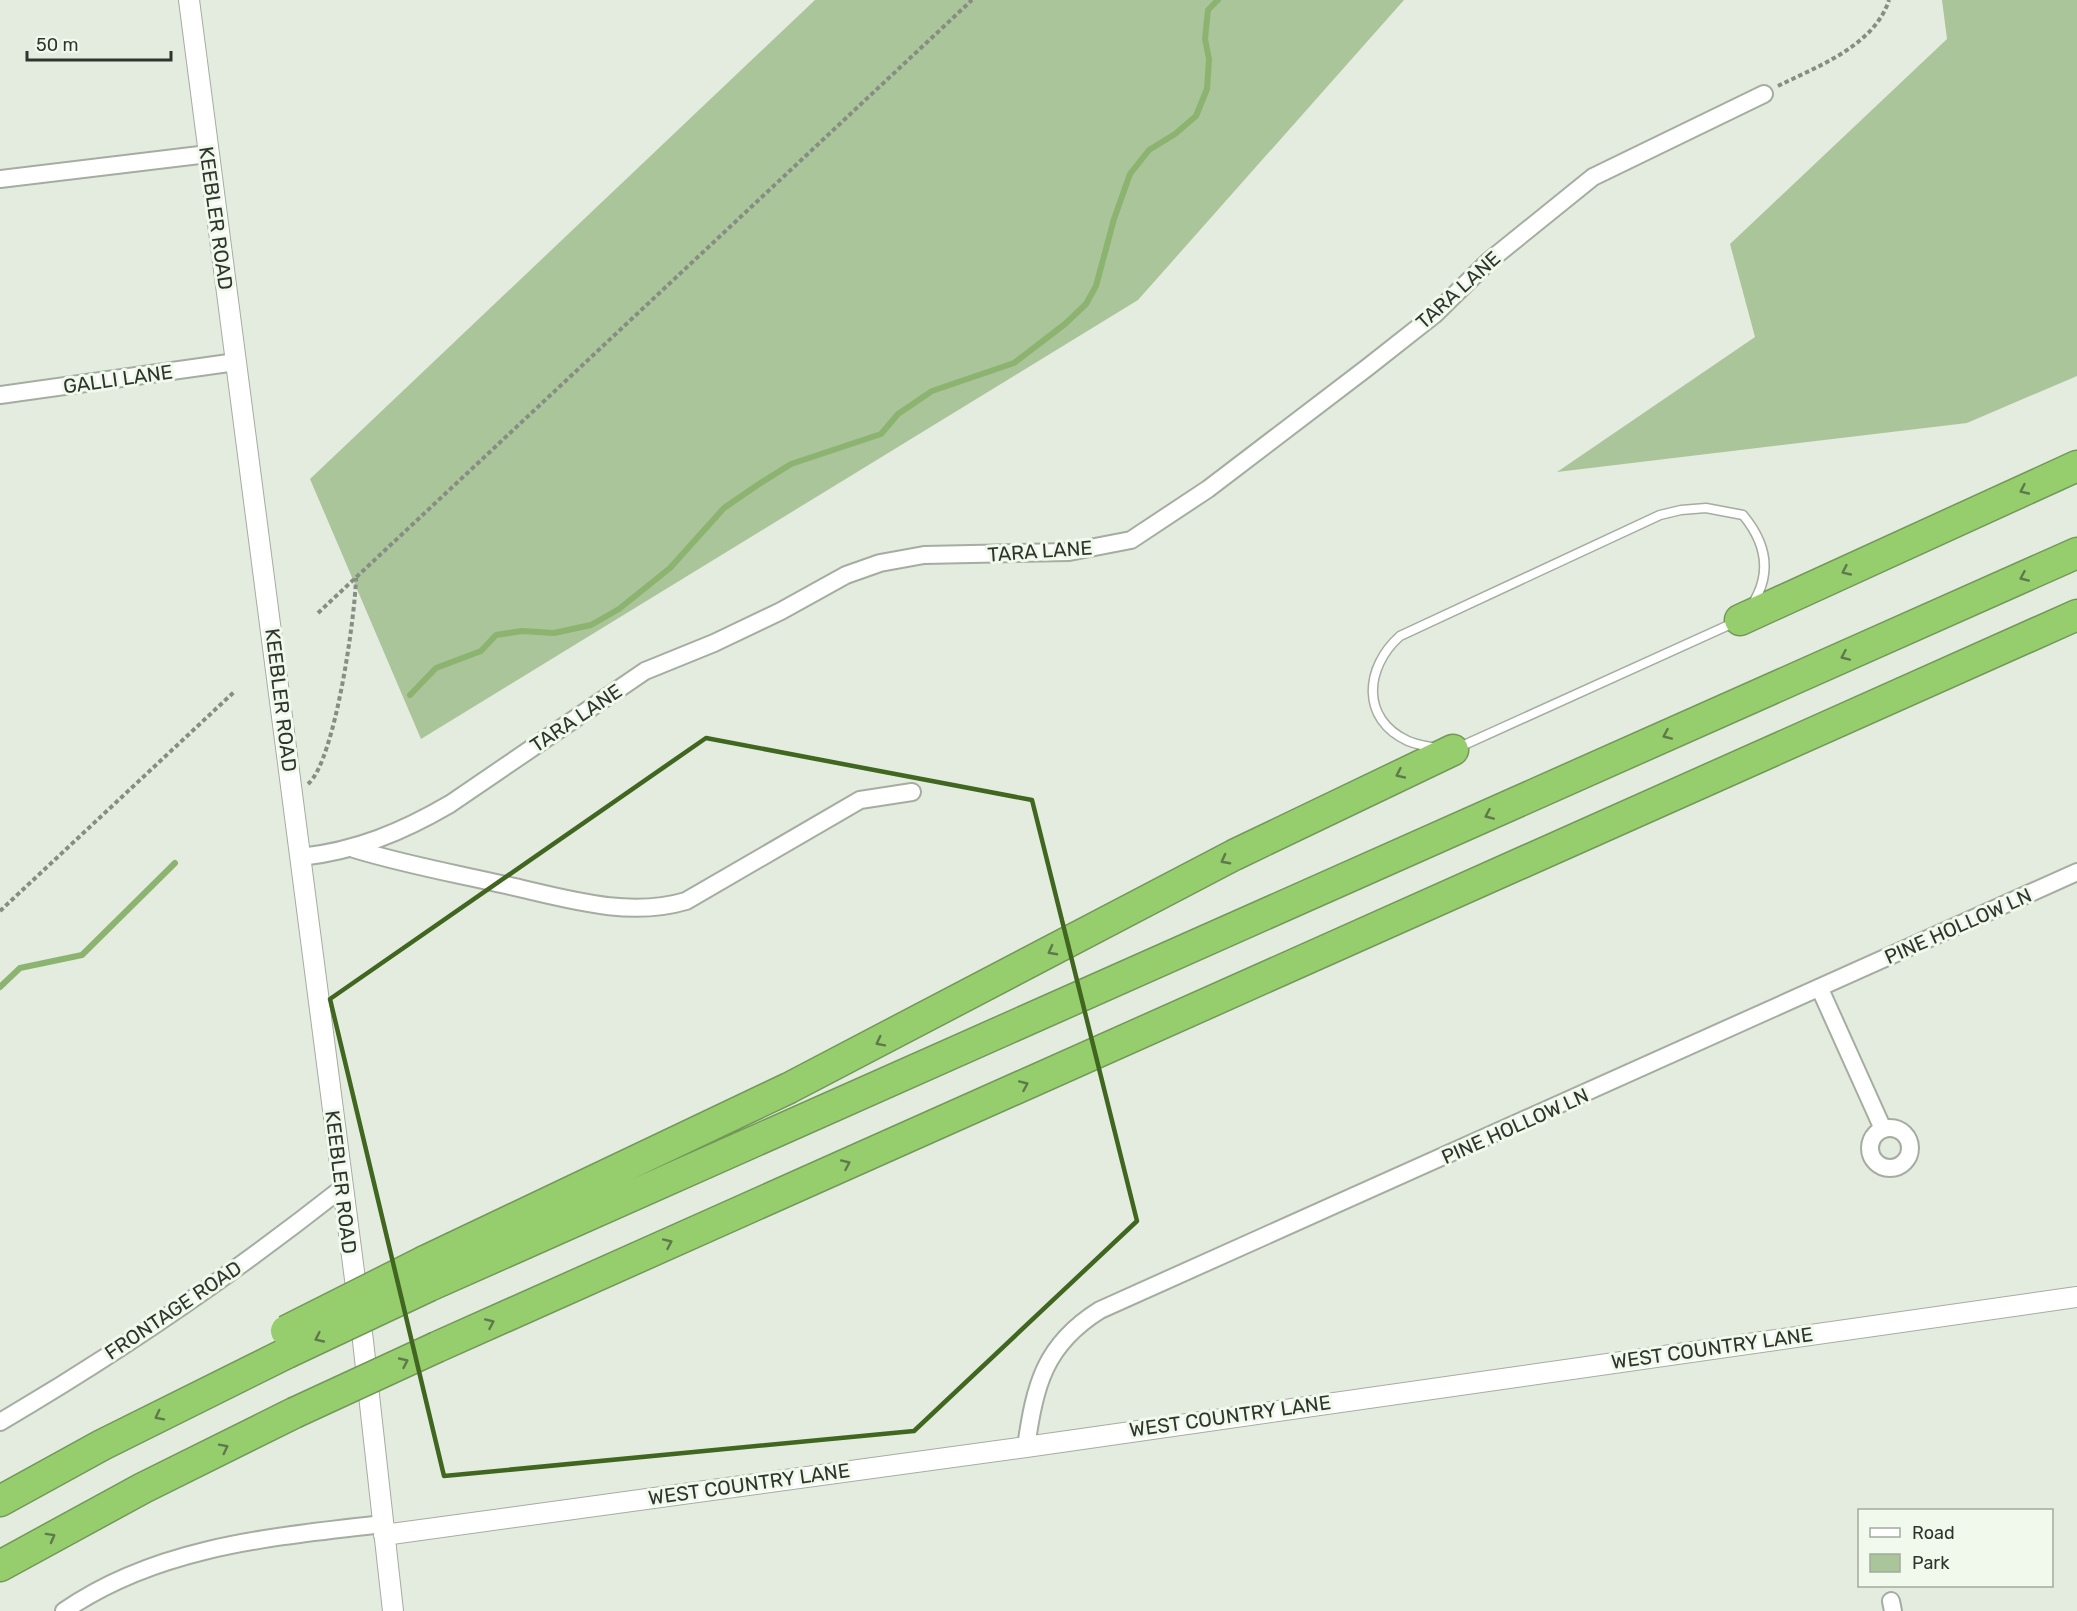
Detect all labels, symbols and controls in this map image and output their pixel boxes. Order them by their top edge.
scale bar [27,24,171,62]
text: 50 m [36,34,79,56]
street label: KEEBLER ROAD [194,145,238,291]
street label: TARA LANE [1411,246,1505,334]
street label: GALLI LANE [62,359,174,399]
one-way arrow [2019,483,2030,495]
street label: TARA LANE [987,535,1093,567]
one-way arrow [1842,564,1853,576]
one-way arrow [2019,569,2030,581]
street label: KEEBLER ROAD [260,627,302,773]
one-way arrow [1841,649,1852,661]
street label: TARA LANE [526,679,626,757]
one-way arrow [1663,728,1674,740]
one-way arrow [1396,767,1407,779]
one-way arrow [1485,807,1496,819]
one-way arrow [1221,853,1231,864]
street label: PINE HOLLOW LN [1881,883,2035,969]
one-way arrow [1048,944,1059,955]
one-way arrow [876,1035,886,1046]
one-way arrow [1018,1080,1029,1092]
street label: PINE HOLLOW LN [1438,1083,1592,1169]
street label: KEEBLER ROAD [320,1109,362,1255]
one-way arrow [840,1159,851,1171]
one-way arrow [662,1239,673,1251]
street label: FRONTAGE ROAD [100,1255,246,1365]
one-way arrow [484,1318,495,1330]
street label: WEST COUNTRY LANE [1610,1322,1814,1374]
one-way arrow [315,1330,326,1342]
one-way arrow [398,1357,409,1369]
street label: WEST COUNTRY LANE [1128,1390,1332,1442]
one-way arrow [154,1409,165,1420]
one-way arrow [218,1443,229,1455]
street label: WEST COUNTRY LANE [647,1458,851,1510]
legend [1858,1509,2053,1587]
text: Road [1912,1522,1955,1544]
one-way arrow [45,1533,55,1545]
text: Park [1912,1552,1950,1574]

